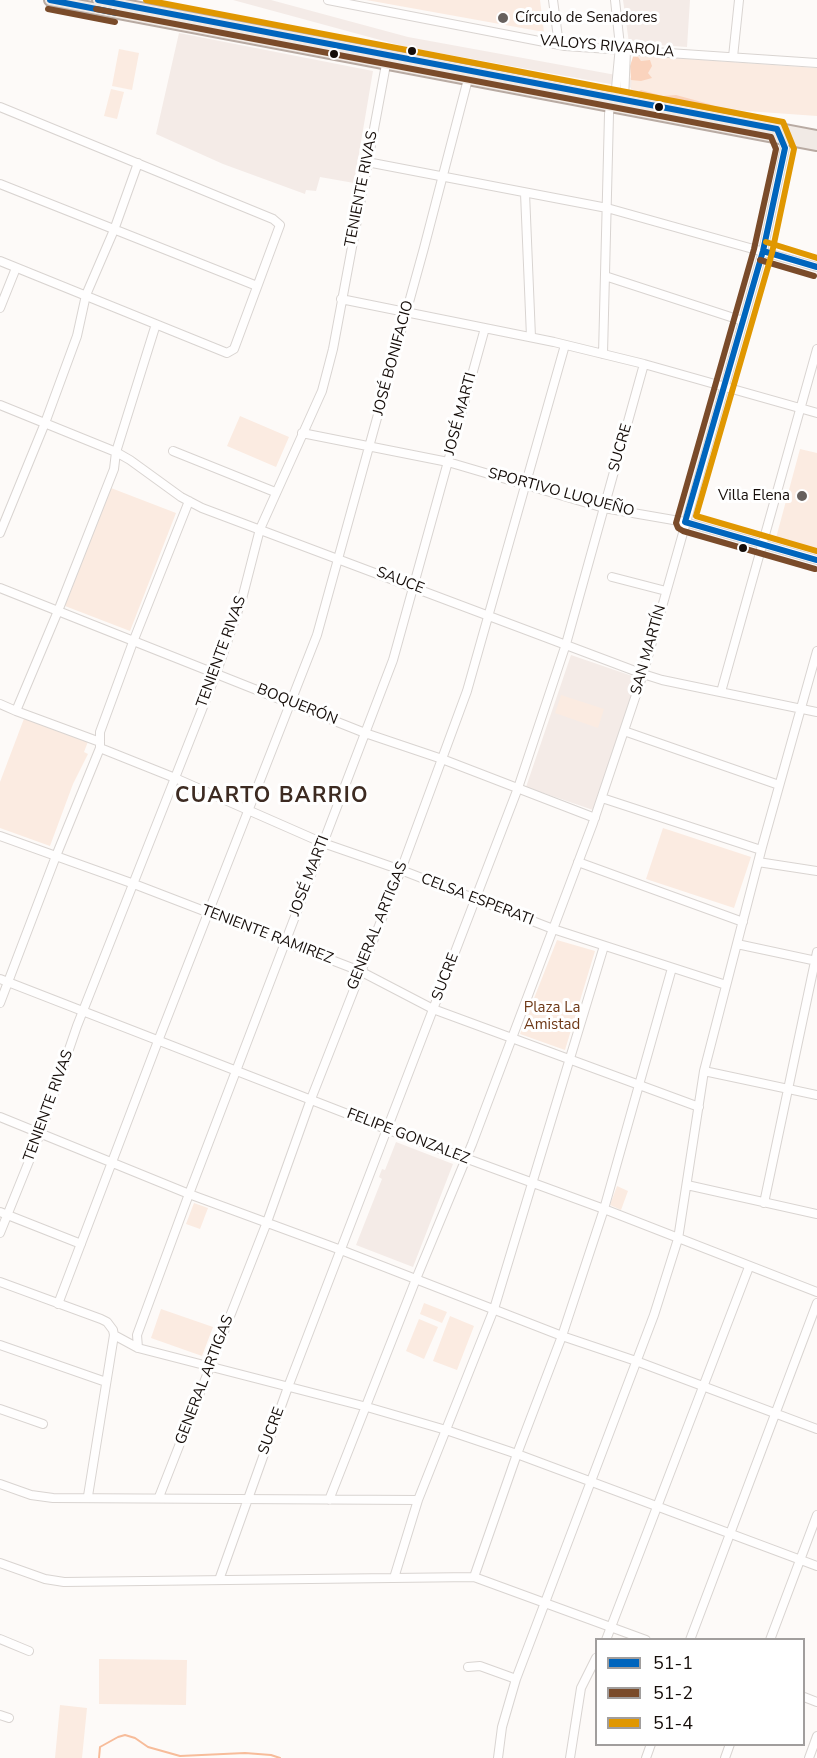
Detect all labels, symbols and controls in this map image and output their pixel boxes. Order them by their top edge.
place label: Círculo de Senadores [515,9,658,27]
marker: Círculo de Senadores [496,11,510,25]
street label: VALOYS RIVAROLA [539,32,675,62]
unlabelled marker [406,45,418,57]
unlabelled marker [328,48,340,60]
unlabelled marker [653,101,665,113]
street label: TENIENTE RIVAS [342,130,382,248]
street label: JOSÉ BONIFACIO [370,299,418,417]
street label: JOSÉ MARTI [441,371,481,457]
street label: SUCRE [606,422,636,474]
street label: SPORTIVO LUQUEÑO [486,465,636,521]
place label: Villa Elena [718,487,790,505]
marker: Villa Elena [795,489,809,503]
unlabelled marker [737,542,749,554]
street label: SAUCE [374,564,426,598]
street label: TENIENTE RIVAS [193,594,251,710]
street label: SAN MARTÍN [628,603,670,697]
street label: BOQUERÓN [254,681,340,729]
district label: CUARTO BARRIO [175,784,369,810]
street label: JOSÉ MARTI [286,833,334,919]
street label: GENERAL ARTIGAS [344,859,412,993]
street label: CELSA ESPERATI [418,870,536,930]
street label: TENIENTE RAMIREZ [199,902,335,968]
street label: SUCRE [429,951,463,1003]
park label: Plaza La Amistad [524,999,580,1034]
street label: TENIENTE RIVAS [20,1048,78,1164]
street label: FELIPE GONZALEZ [344,1105,472,1169]
street label: GENERAL ARTIGAS [172,1313,238,1447]
street label: SUCRE [255,1405,289,1457]
legend [595,1638,805,1746]
text: 51-1 [653,1651,693,1675]
text: 51-2 [653,1681,693,1705]
text: 51-4 [653,1711,693,1735]

